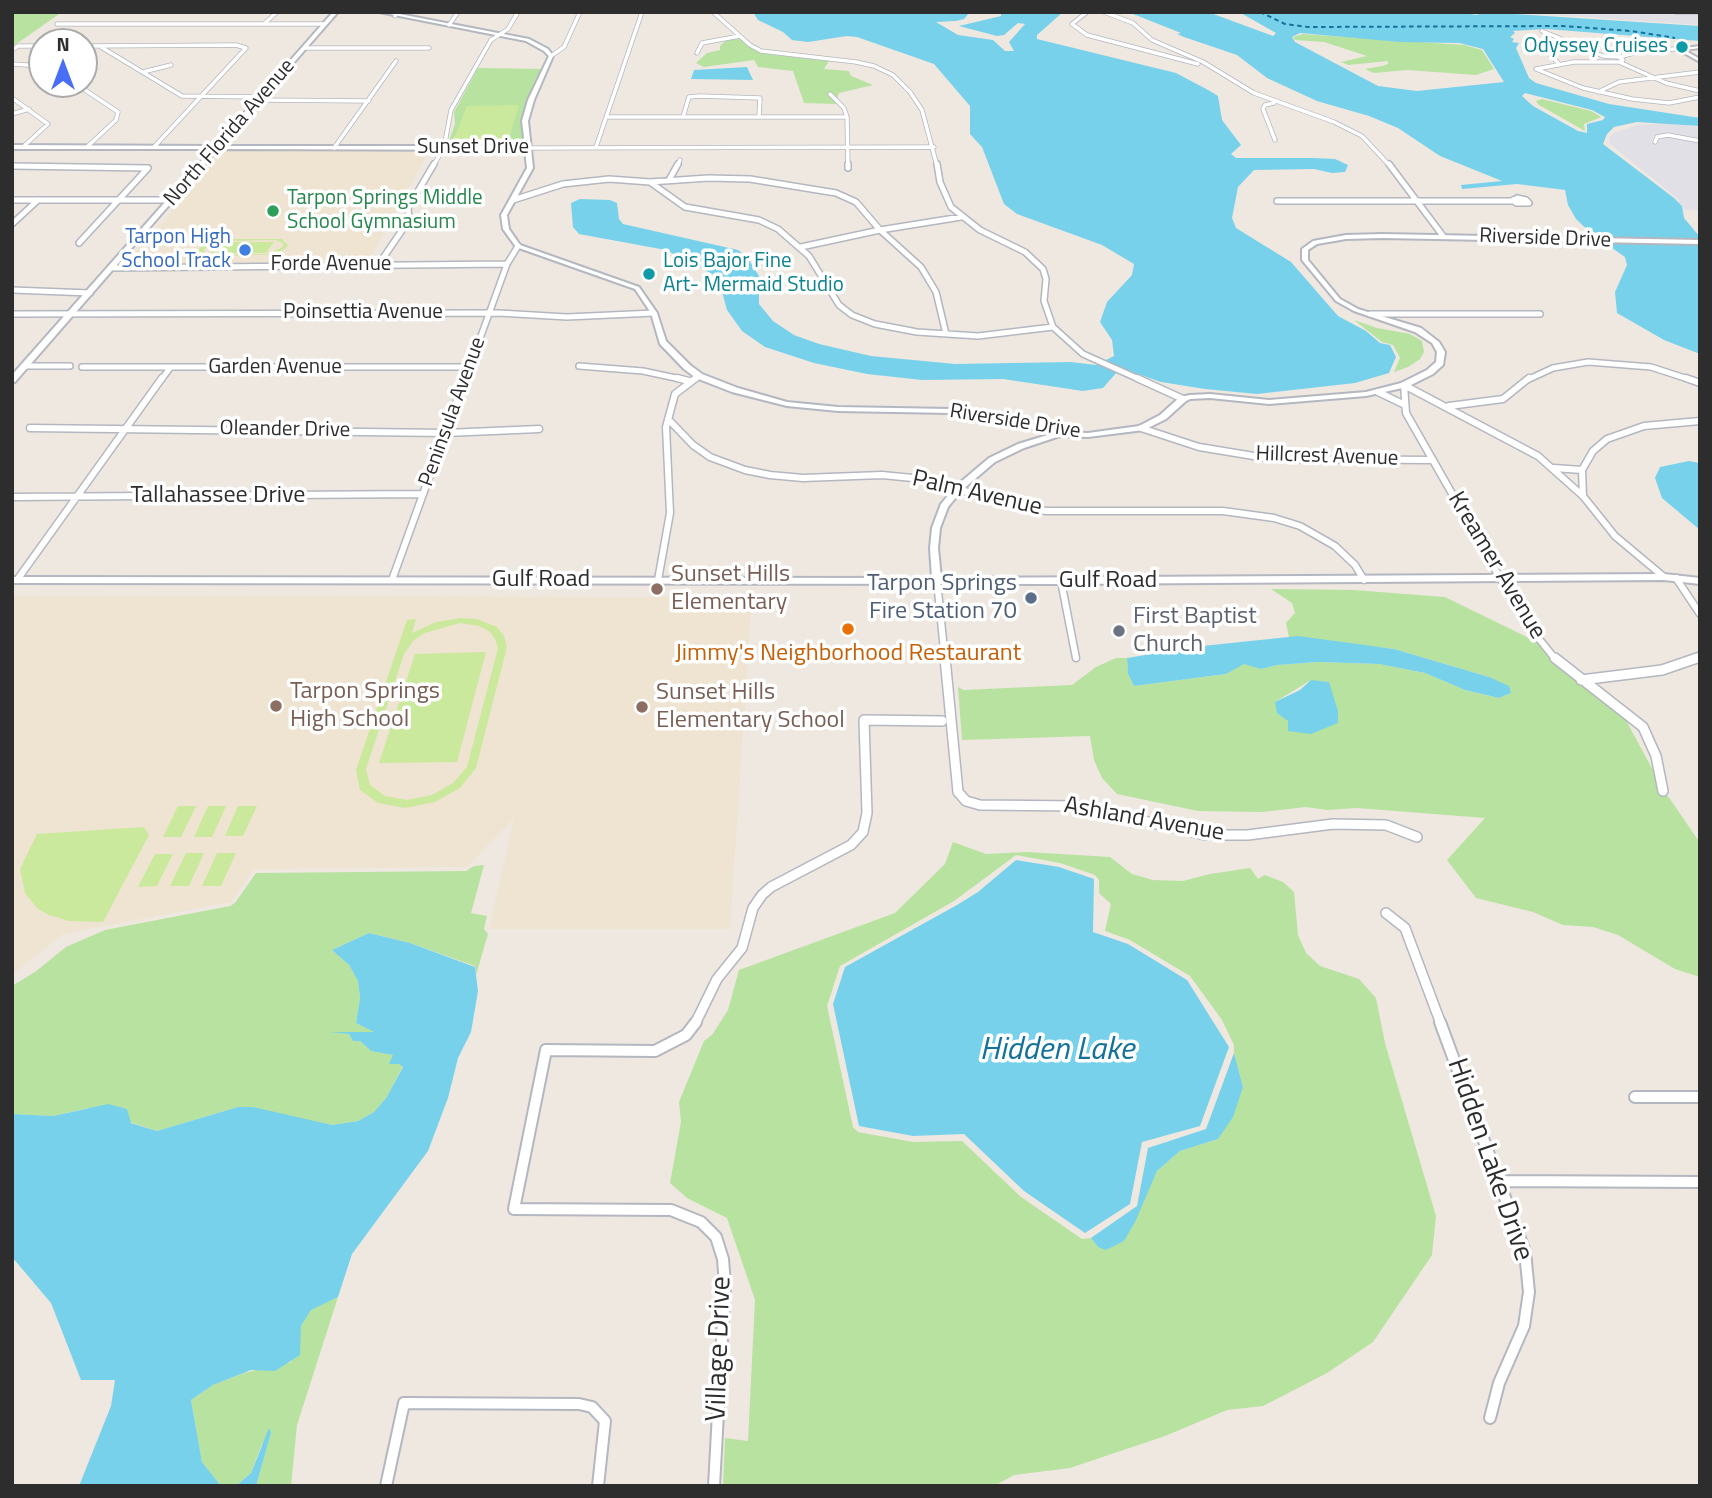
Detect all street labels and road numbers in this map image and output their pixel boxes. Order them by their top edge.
street label: North Florida Avenue [159,54,301,212]
street label: Sunset Drive [417,135,529,161]
street label: Riverside Drive [1479,224,1611,254]
street label: Forde Avenue [271,252,391,278]
street label: Poinsettia Avenue [283,300,443,326]
street label: Peninsula Avenue [414,334,492,490]
street label: Garden Avenue [208,355,342,381]
street label: Riverside Drive [948,399,1082,445]
street label: Oleander Drive [219,416,351,444]
street label: Hillcrest Avenue [1255,442,1399,472]
street label: Palm Avenue [909,465,1045,523]
street label: Tallahassee Drive [131,482,305,510]
street label: Kreamer Avenue [1441,487,1551,645]
street label: Gulf Road [492,566,590,594]
street label: Gulf Road [1059,567,1157,595]
street label: Ashland Avenue [1062,792,1226,848]
street label: Hidden Lake Drive [1439,1054,1539,1266]
street label: Village Drive [701,1276,739,1422]

